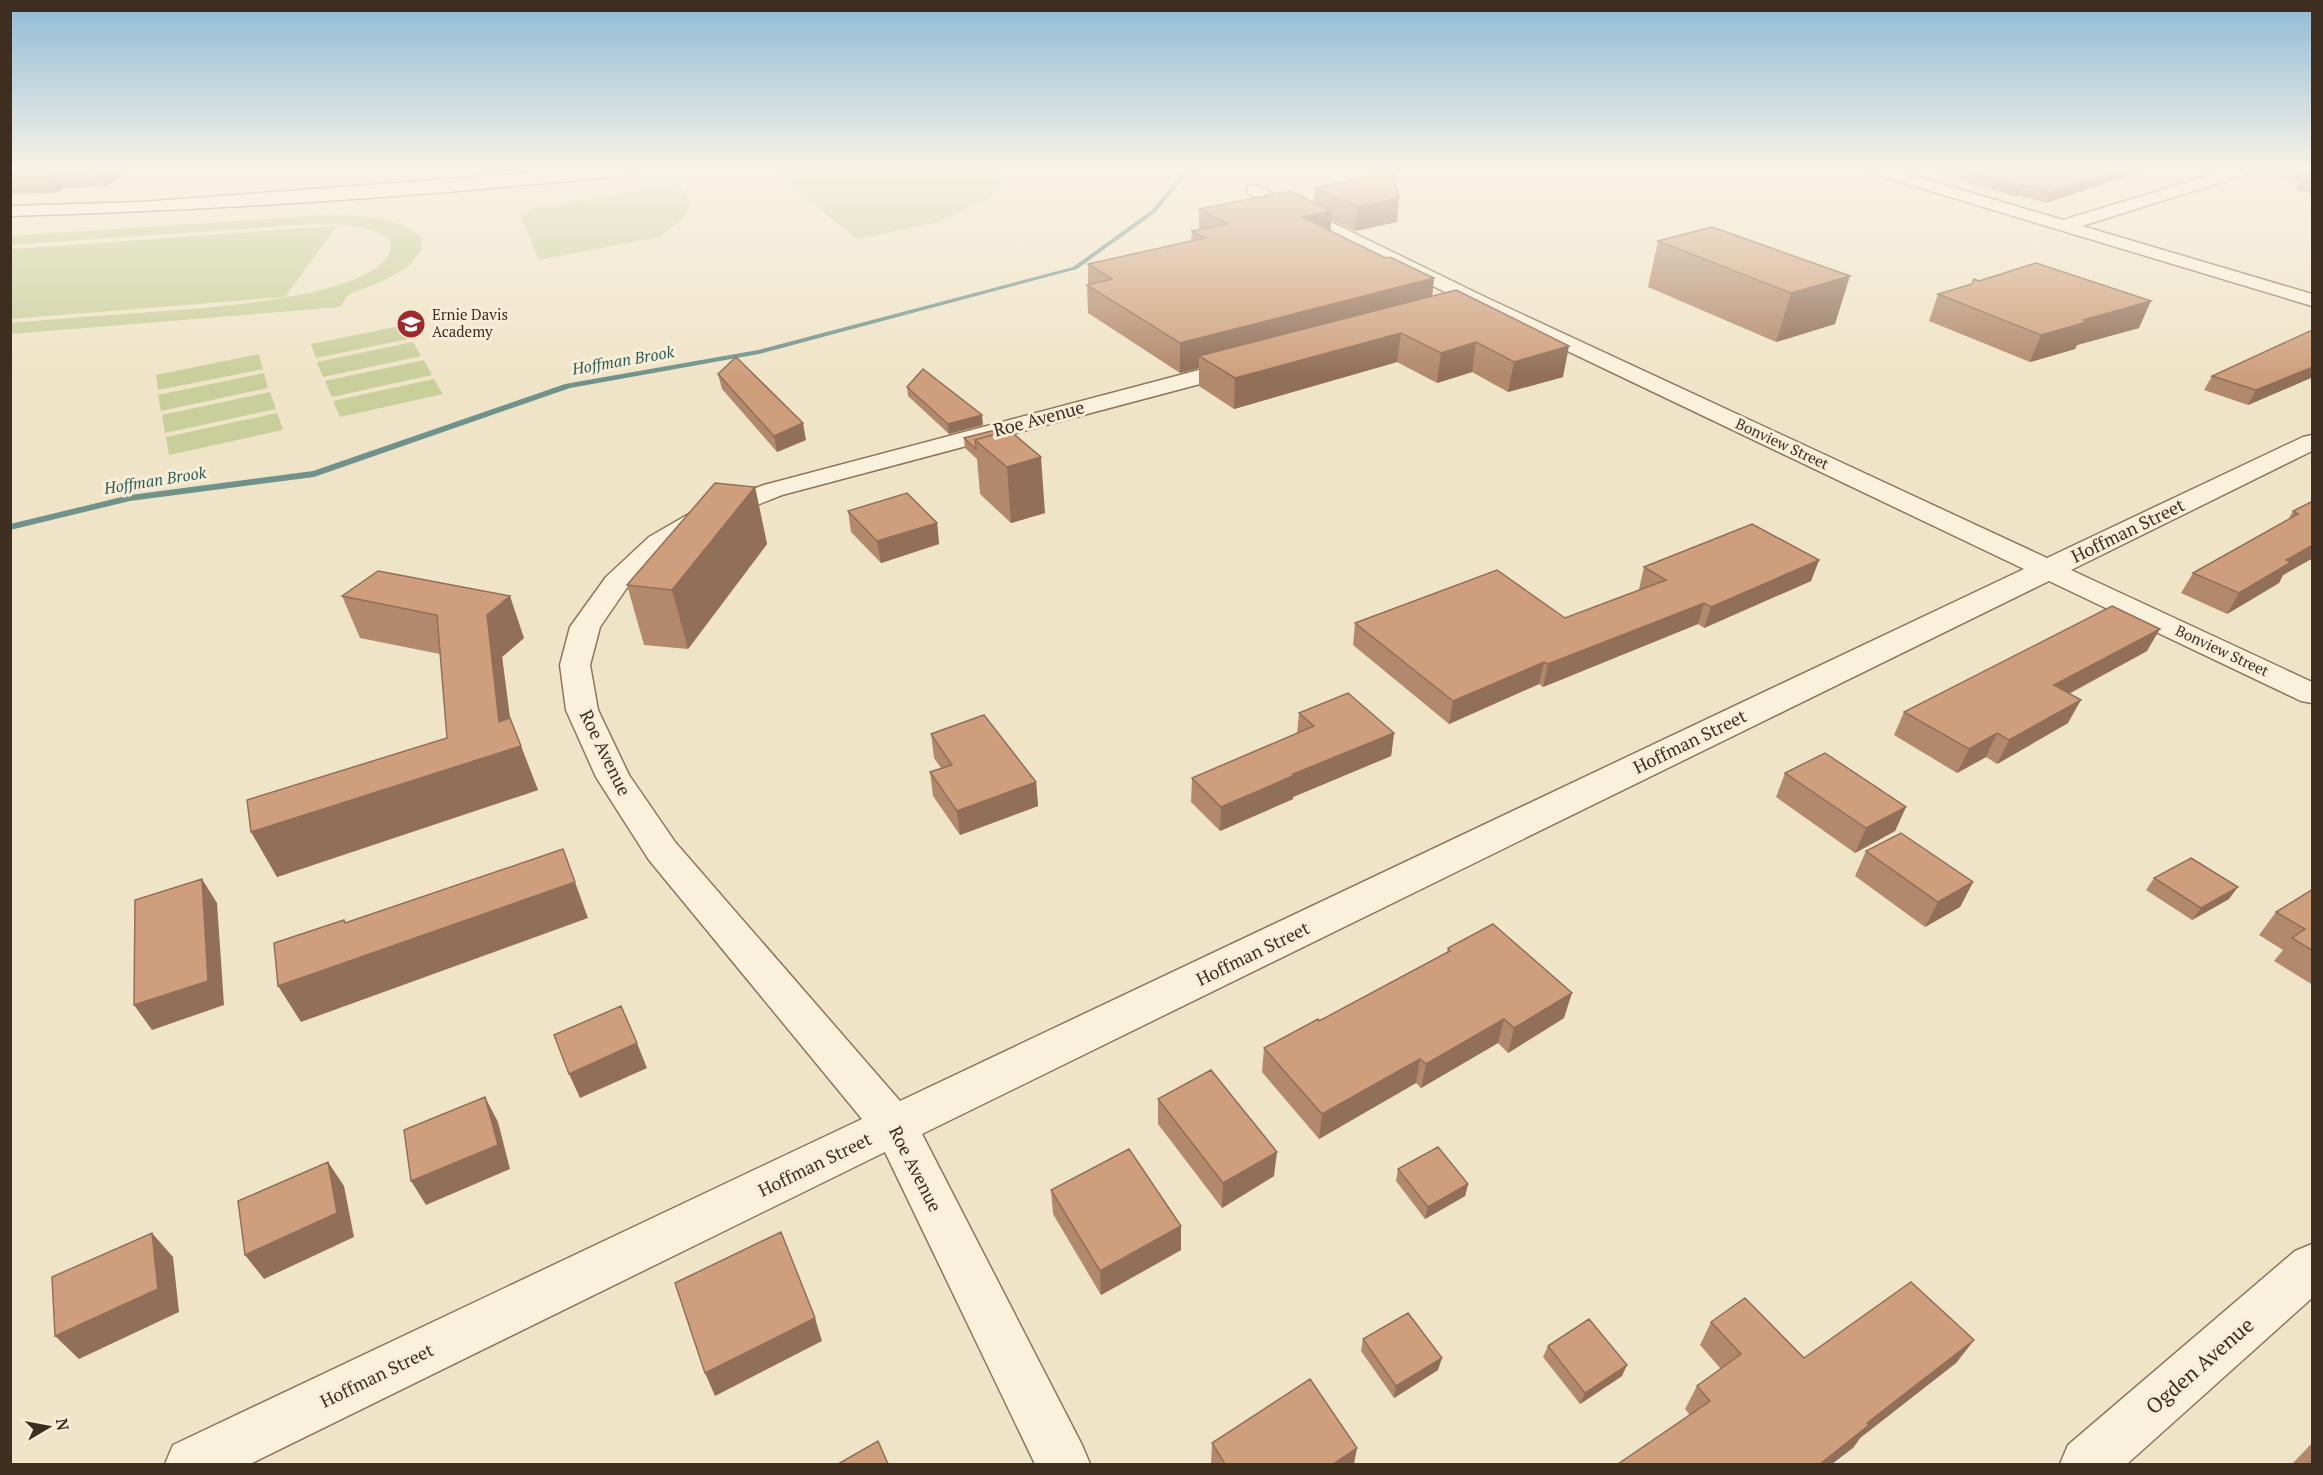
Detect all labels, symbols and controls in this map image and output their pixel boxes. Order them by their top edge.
place label: Ernie Davis Academy [432,304,508,341]
school or university icon: Ernie Davis Academy [395,308,427,340]
water label: Hoffman Brook [569,340,676,380]
street label: Roe Avenue [991,394,1087,442]
street label: Bonview Street [1733,413,1833,474]
water label: Hoffman Brook [101,461,208,499]
street label: Hoffman Street [2067,492,2188,568]
street label: Bonview Street [2173,620,2273,681]
street label: Hoffman Street [1629,703,1750,779]
street label: Roe Avenue [575,705,637,800]
street label: Hoffman Street [1192,915,1313,991]
street label: Roe Avenue [884,1122,948,1215]
street label: Hoffman Street [754,1126,875,1202]
street label: Ogden Avenue [2139,1310,2259,1420]
street label: Hoffman Street [316,1337,437,1413]
north arrow [18,1397,78,1457]
text: N [51,1417,75,1432]

